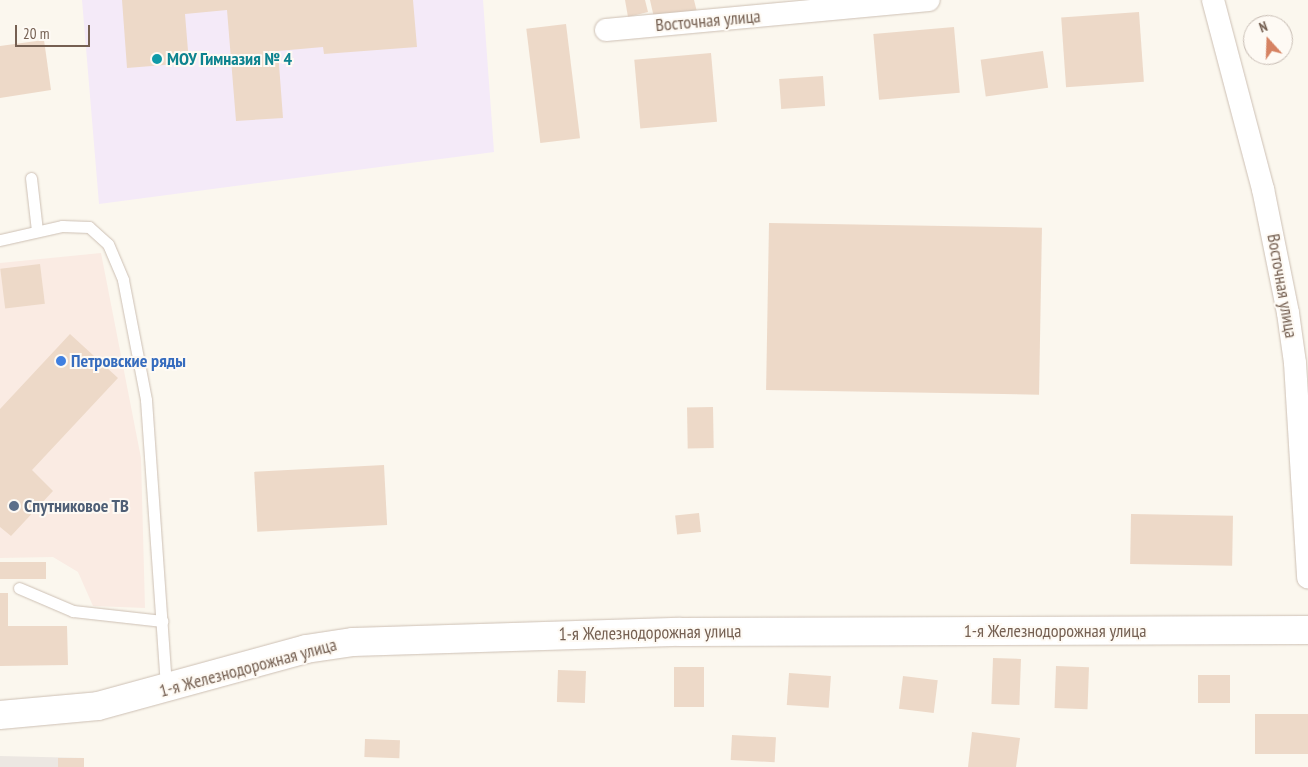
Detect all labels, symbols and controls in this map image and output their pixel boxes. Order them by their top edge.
street label: Восточная улица [654,6,762,36]
scale bar [18,15,92,47]
north arrow [1243,15,1293,65]
text: N [1257,17,1270,37]
text: 20 m [23,24,49,43]
place label: МОУ Гимназия № 4 [167,48,293,70]
marker: МОУ Гимназия № 4 [151,53,163,65]
street label: Восточная улица [1262,232,1302,340]
place label: Петровские ряды [71,350,186,372]
marker: Петровские ряды [55,355,67,367]
place label: Спутниковое ТВ [24,495,129,517]
marker: Спутниковое ТВ [8,500,20,512]
street label: 1-я Железнодорожная улица [964,620,1146,642]
street label: 1-я Железнодорожная улица [558,621,742,645]
street label: 1-я Железнодорожная улица [157,634,339,702]

